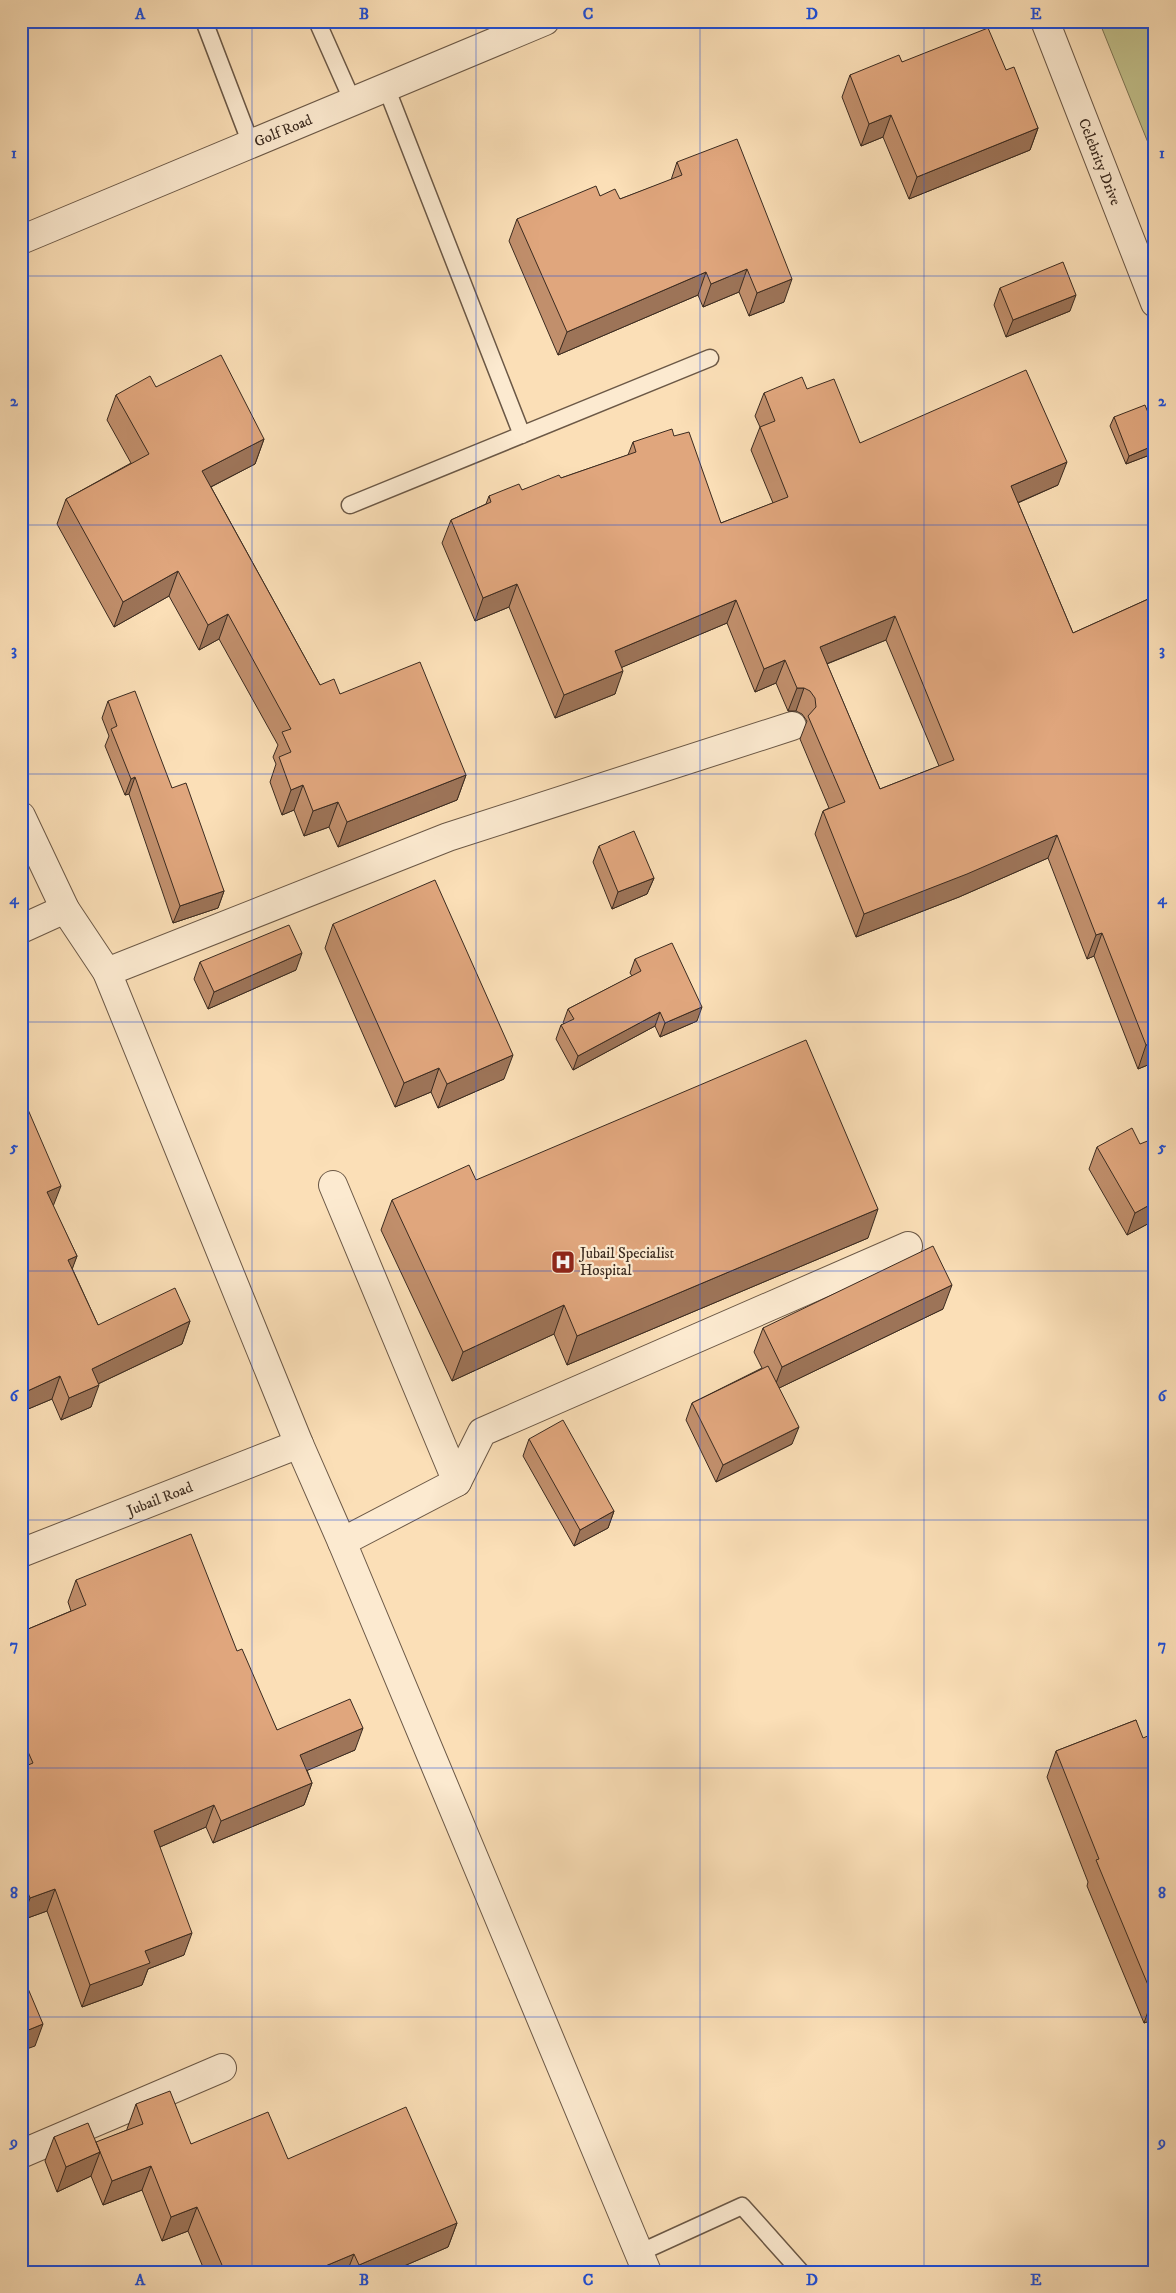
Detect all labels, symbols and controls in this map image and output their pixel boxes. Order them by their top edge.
text: A [134,4,146,24]
text: B [359,4,369,24]
text: C [583,4,593,24]
text: D [806,4,818,24]
text: E [1030,4,1042,24]
street label: Golf Road [251,110,315,151]
street label: Celebrity Drive [1074,115,1125,208]
text: 1 [11,143,17,163]
text: 1 [1159,143,1165,163]
text: 2 [10,391,19,411]
text: 2 [1158,391,1167,411]
text: 3 [11,640,17,660]
text: 3 [1159,640,1165,660]
text: 4 [8,889,19,909]
text: 4 [1156,889,1167,909]
text: 5 [9,1137,18,1157]
text: 5 [1157,1137,1166,1157]
place label: Jubail Specialist Hospital [578,1244,675,1280]
hospital icon: Jubail Specialist Hospital [550,1249,576,1275]
text: 6 [10,1386,20,1406]
text: 6 [1158,1386,1168,1406]
street label: Jubail Road [122,1477,196,1521]
text: 7 [10,1635,18,1655]
text: 7 [1158,1635,1166,1655]
text: 8 [10,1883,18,1903]
text: 8 [1158,1883,1166,1903]
text: 9 [9,2132,18,2152]
text: 9 [1157,2132,1166,2152]
text: A [134,2270,146,2290]
text: B [359,2270,369,2290]
text: C [583,2270,593,2290]
text: D [806,2270,818,2290]
text: E [1030,2270,1042,2290]

